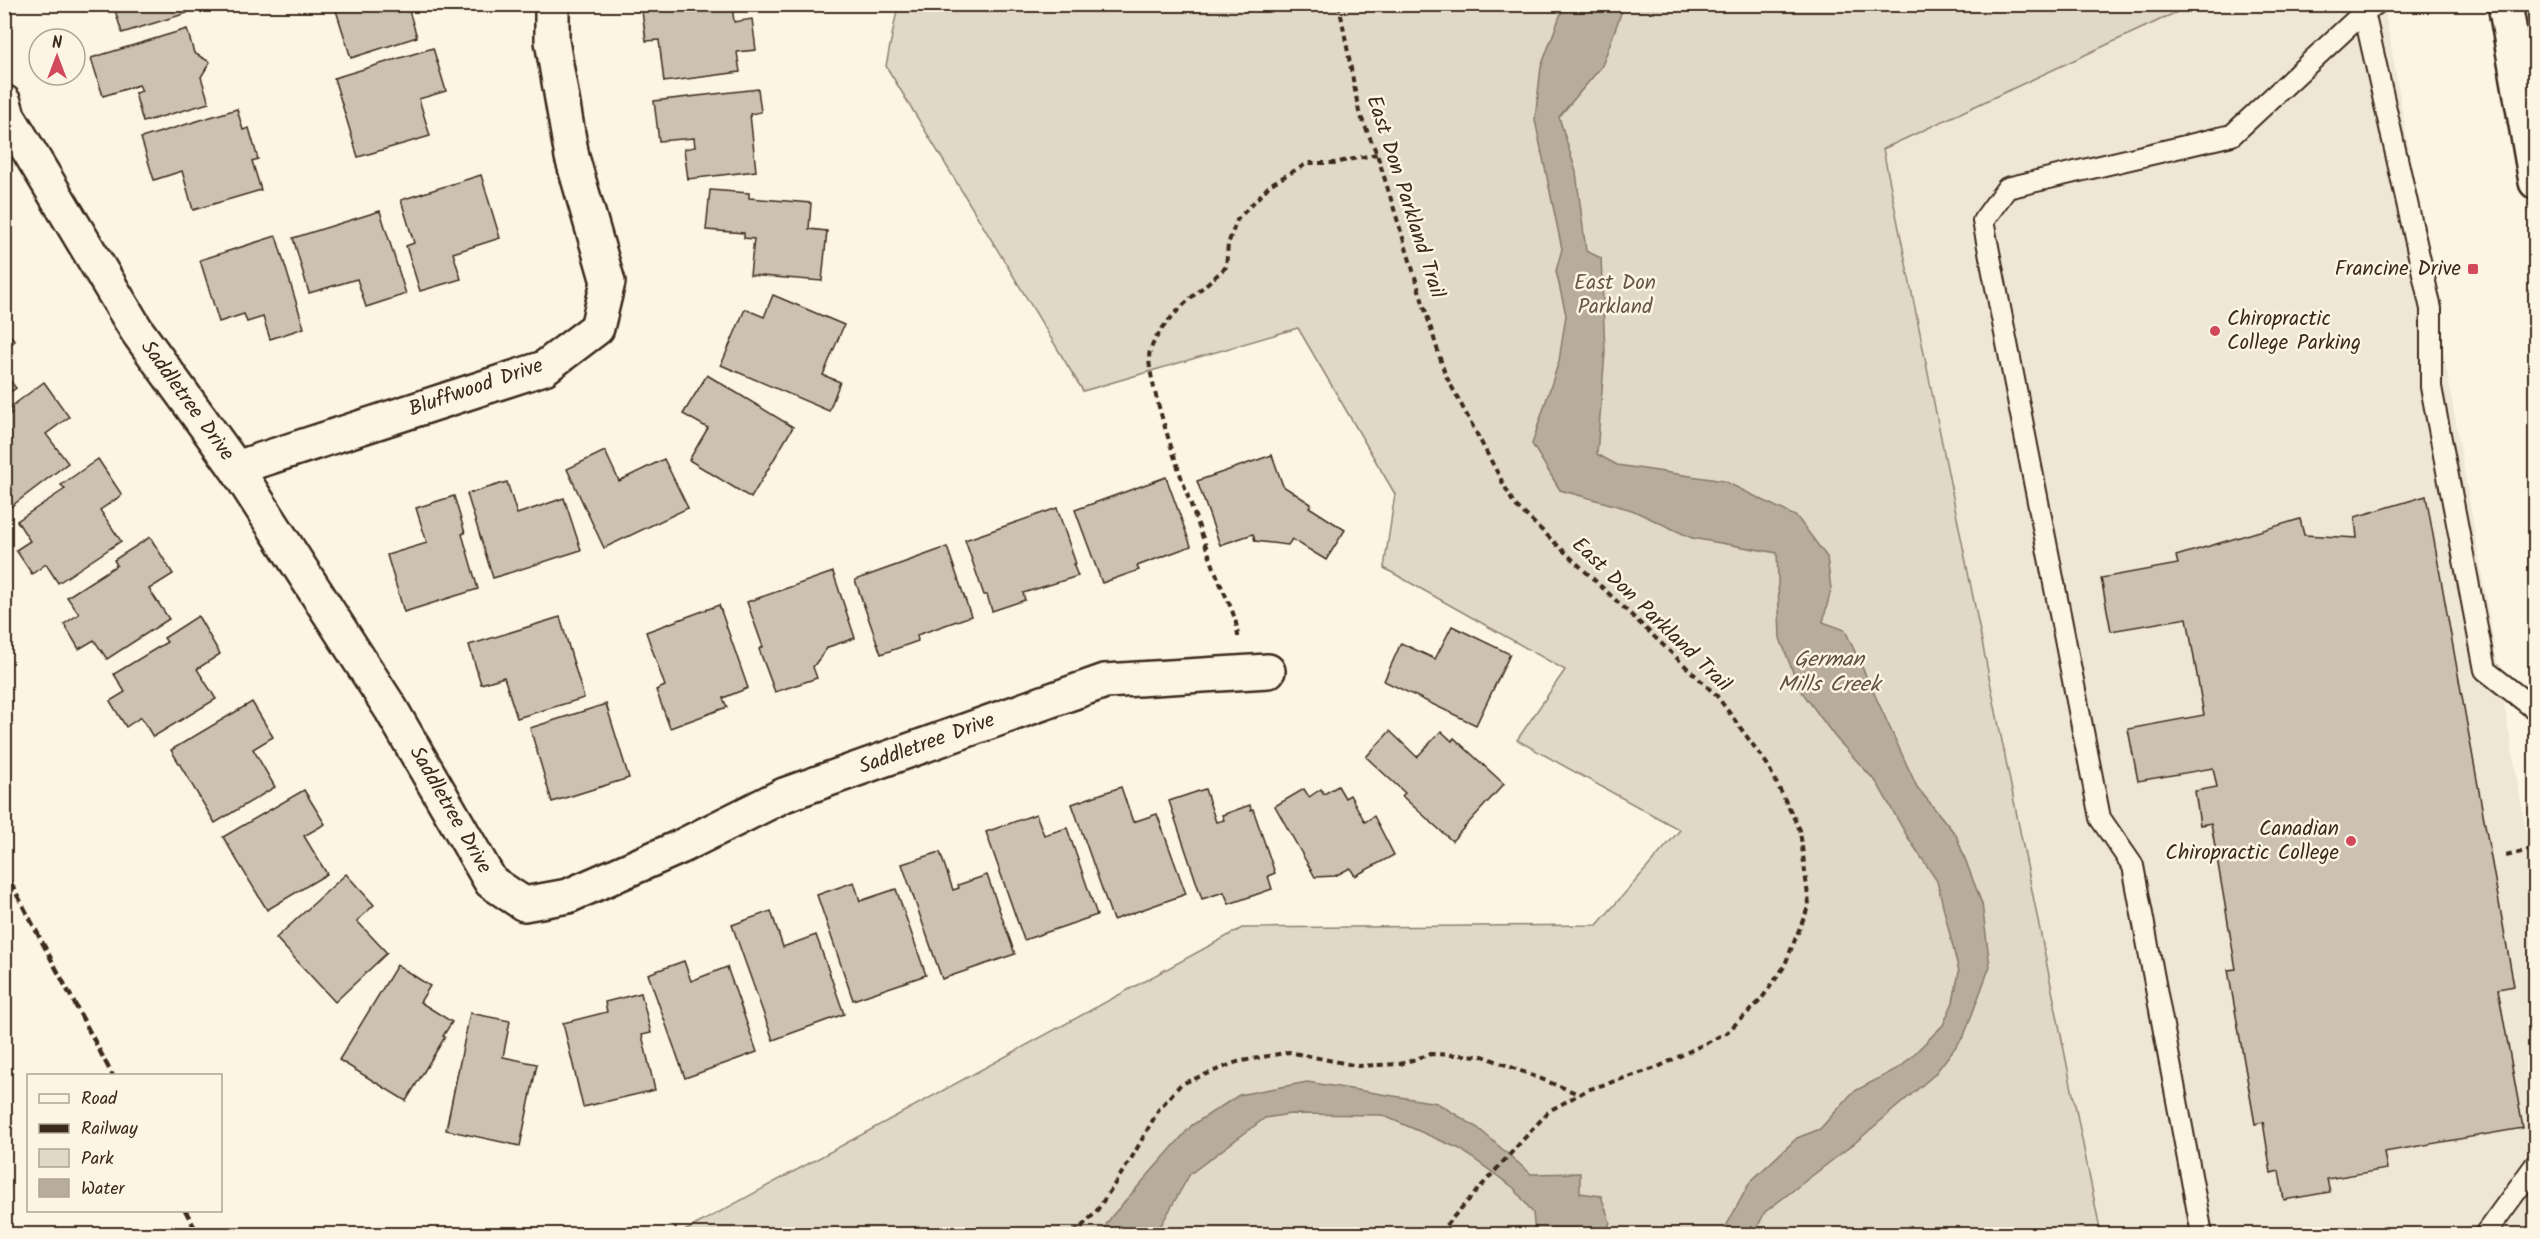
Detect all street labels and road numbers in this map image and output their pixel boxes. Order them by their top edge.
street label: East Don Parkland Trail [1357,91,1453,303]
street label: Saddletree Drive [132,334,243,469]
street label: Bluffwood Drive [404,349,548,426]
street label: East Don Parkland Trail [1563,530,1739,700]
street label: Saddletree Drive [854,704,1000,784]
street label: Saddletree Drive [400,740,500,881]

